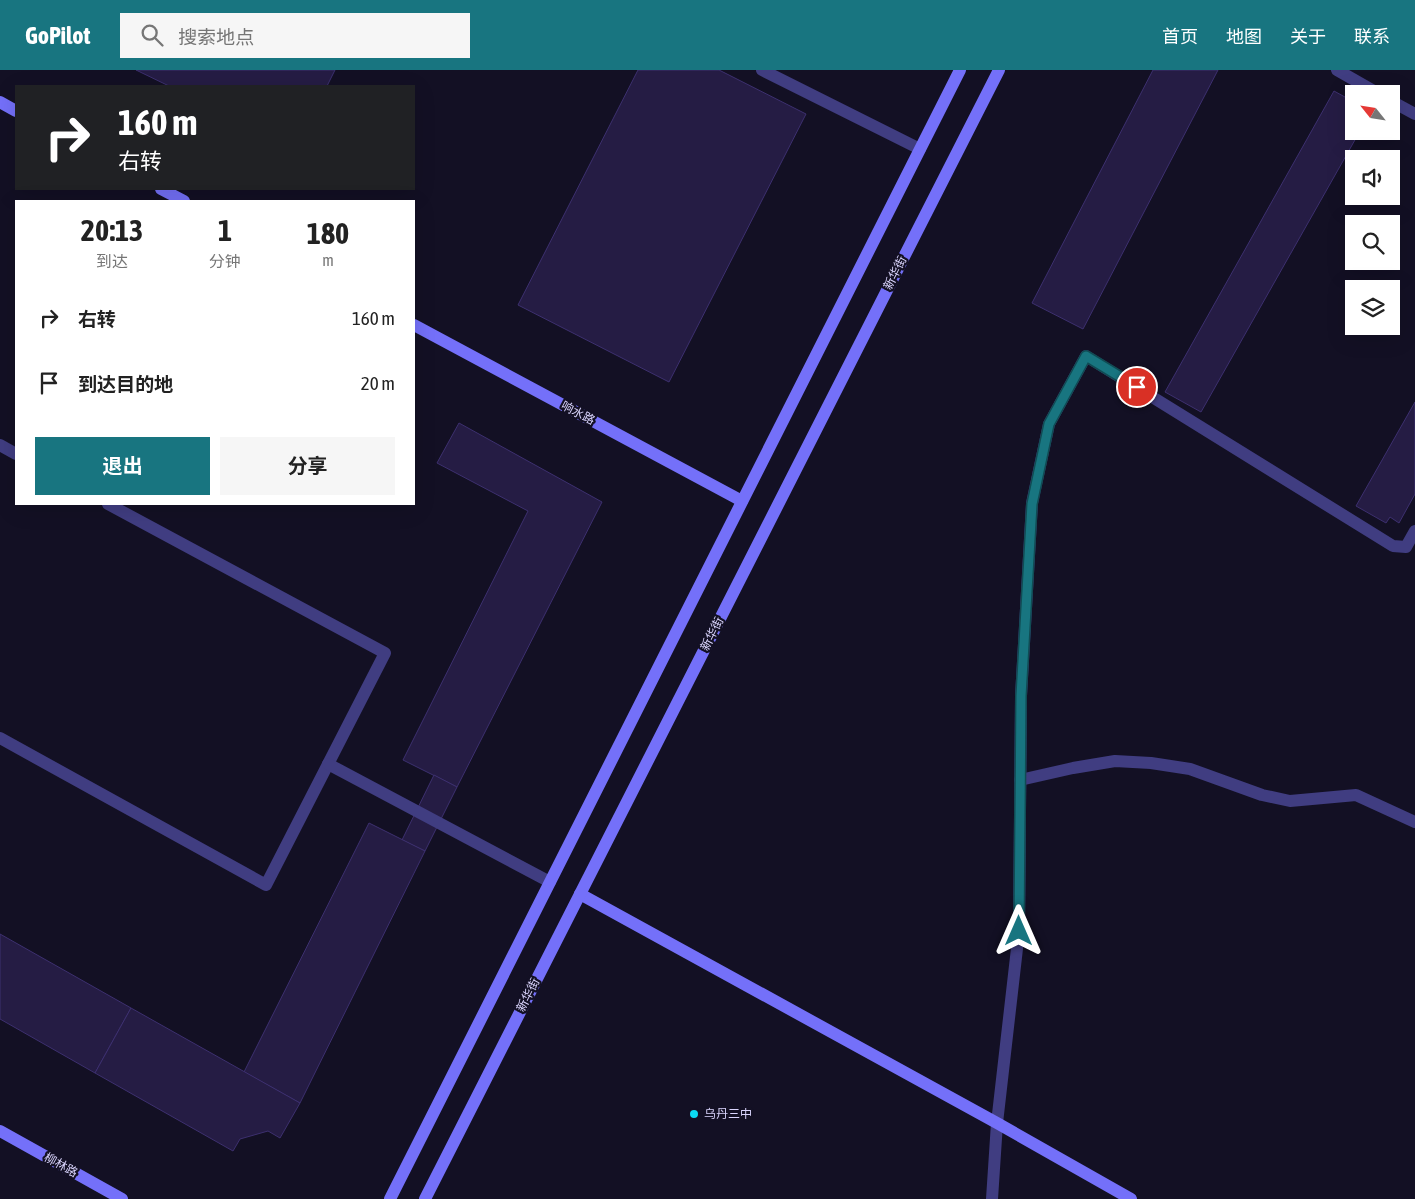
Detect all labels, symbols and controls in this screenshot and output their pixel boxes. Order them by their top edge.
search box [120,13,470,58]
icon: search [138,21,166,49]
text: GoPilot [25,22,90,49]
text: 搜索地点 [178,26,254,48]
text: 首页 [1162,26,1198,47]
text: 地图 [1226,26,1262,47]
text: 关于 [1290,26,1326,47]
text: 联系 [1354,26,1390,47]
north arrow [1345,85,1400,140]
map controls [1345,85,1400,335]
text: 160 m [118,102,197,142]
icon: right [35,105,100,170]
text: 右转 [118,148,162,174]
button: sound [1345,150,1400,205]
text: 20:13 [81,213,143,247]
text: 1 [218,213,232,247]
button: search [1345,215,1400,270]
text: 180 [307,216,349,250]
text: m [322,251,334,269]
text: 到达 [96,252,128,270]
text: 分钟 [209,252,241,270]
street label: 新华街 [881,254,909,292]
button: layers [1345,280,1400,335]
icon: right [35,304,63,332]
text: 160 m [352,307,395,329]
text: 右转 [78,308,116,330]
pin [1116,366,1158,408]
icon: arrive [35,369,63,397]
text: 20 m [361,372,395,394]
text: 到达目的地 [78,373,173,395]
icon: arrive [1123,373,1151,401]
street label: 响水路 [559,398,597,428]
button: 退出 [35,437,210,495]
button: 分享 [220,437,395,495]
street label: 新华街 [698,615,726,653]
position arrow [992,904,1044,956]
street label: 新华街 [514,976,542,1014]
place label: 乌丹三中 [704,1107,752,1121]
marker: 乌丹三中 [688,1108,700,1120]
street label: 柳林路 [42,1150,80,1180]

